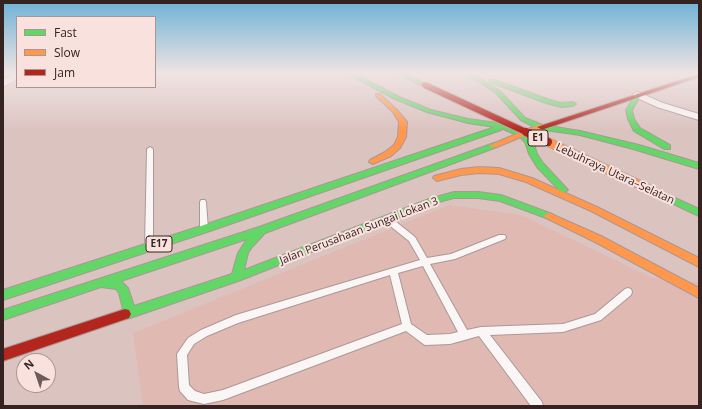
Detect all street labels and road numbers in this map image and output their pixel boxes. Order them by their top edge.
road number: E1 [528,130,548,146]
street label: Lebuhraya Utara–Selatan [554,141,676,207]
street label: Jalan Perusahaan Sungai Lokan 3 [278,195,440,267]
road number: E17 [146,236,172,252]

